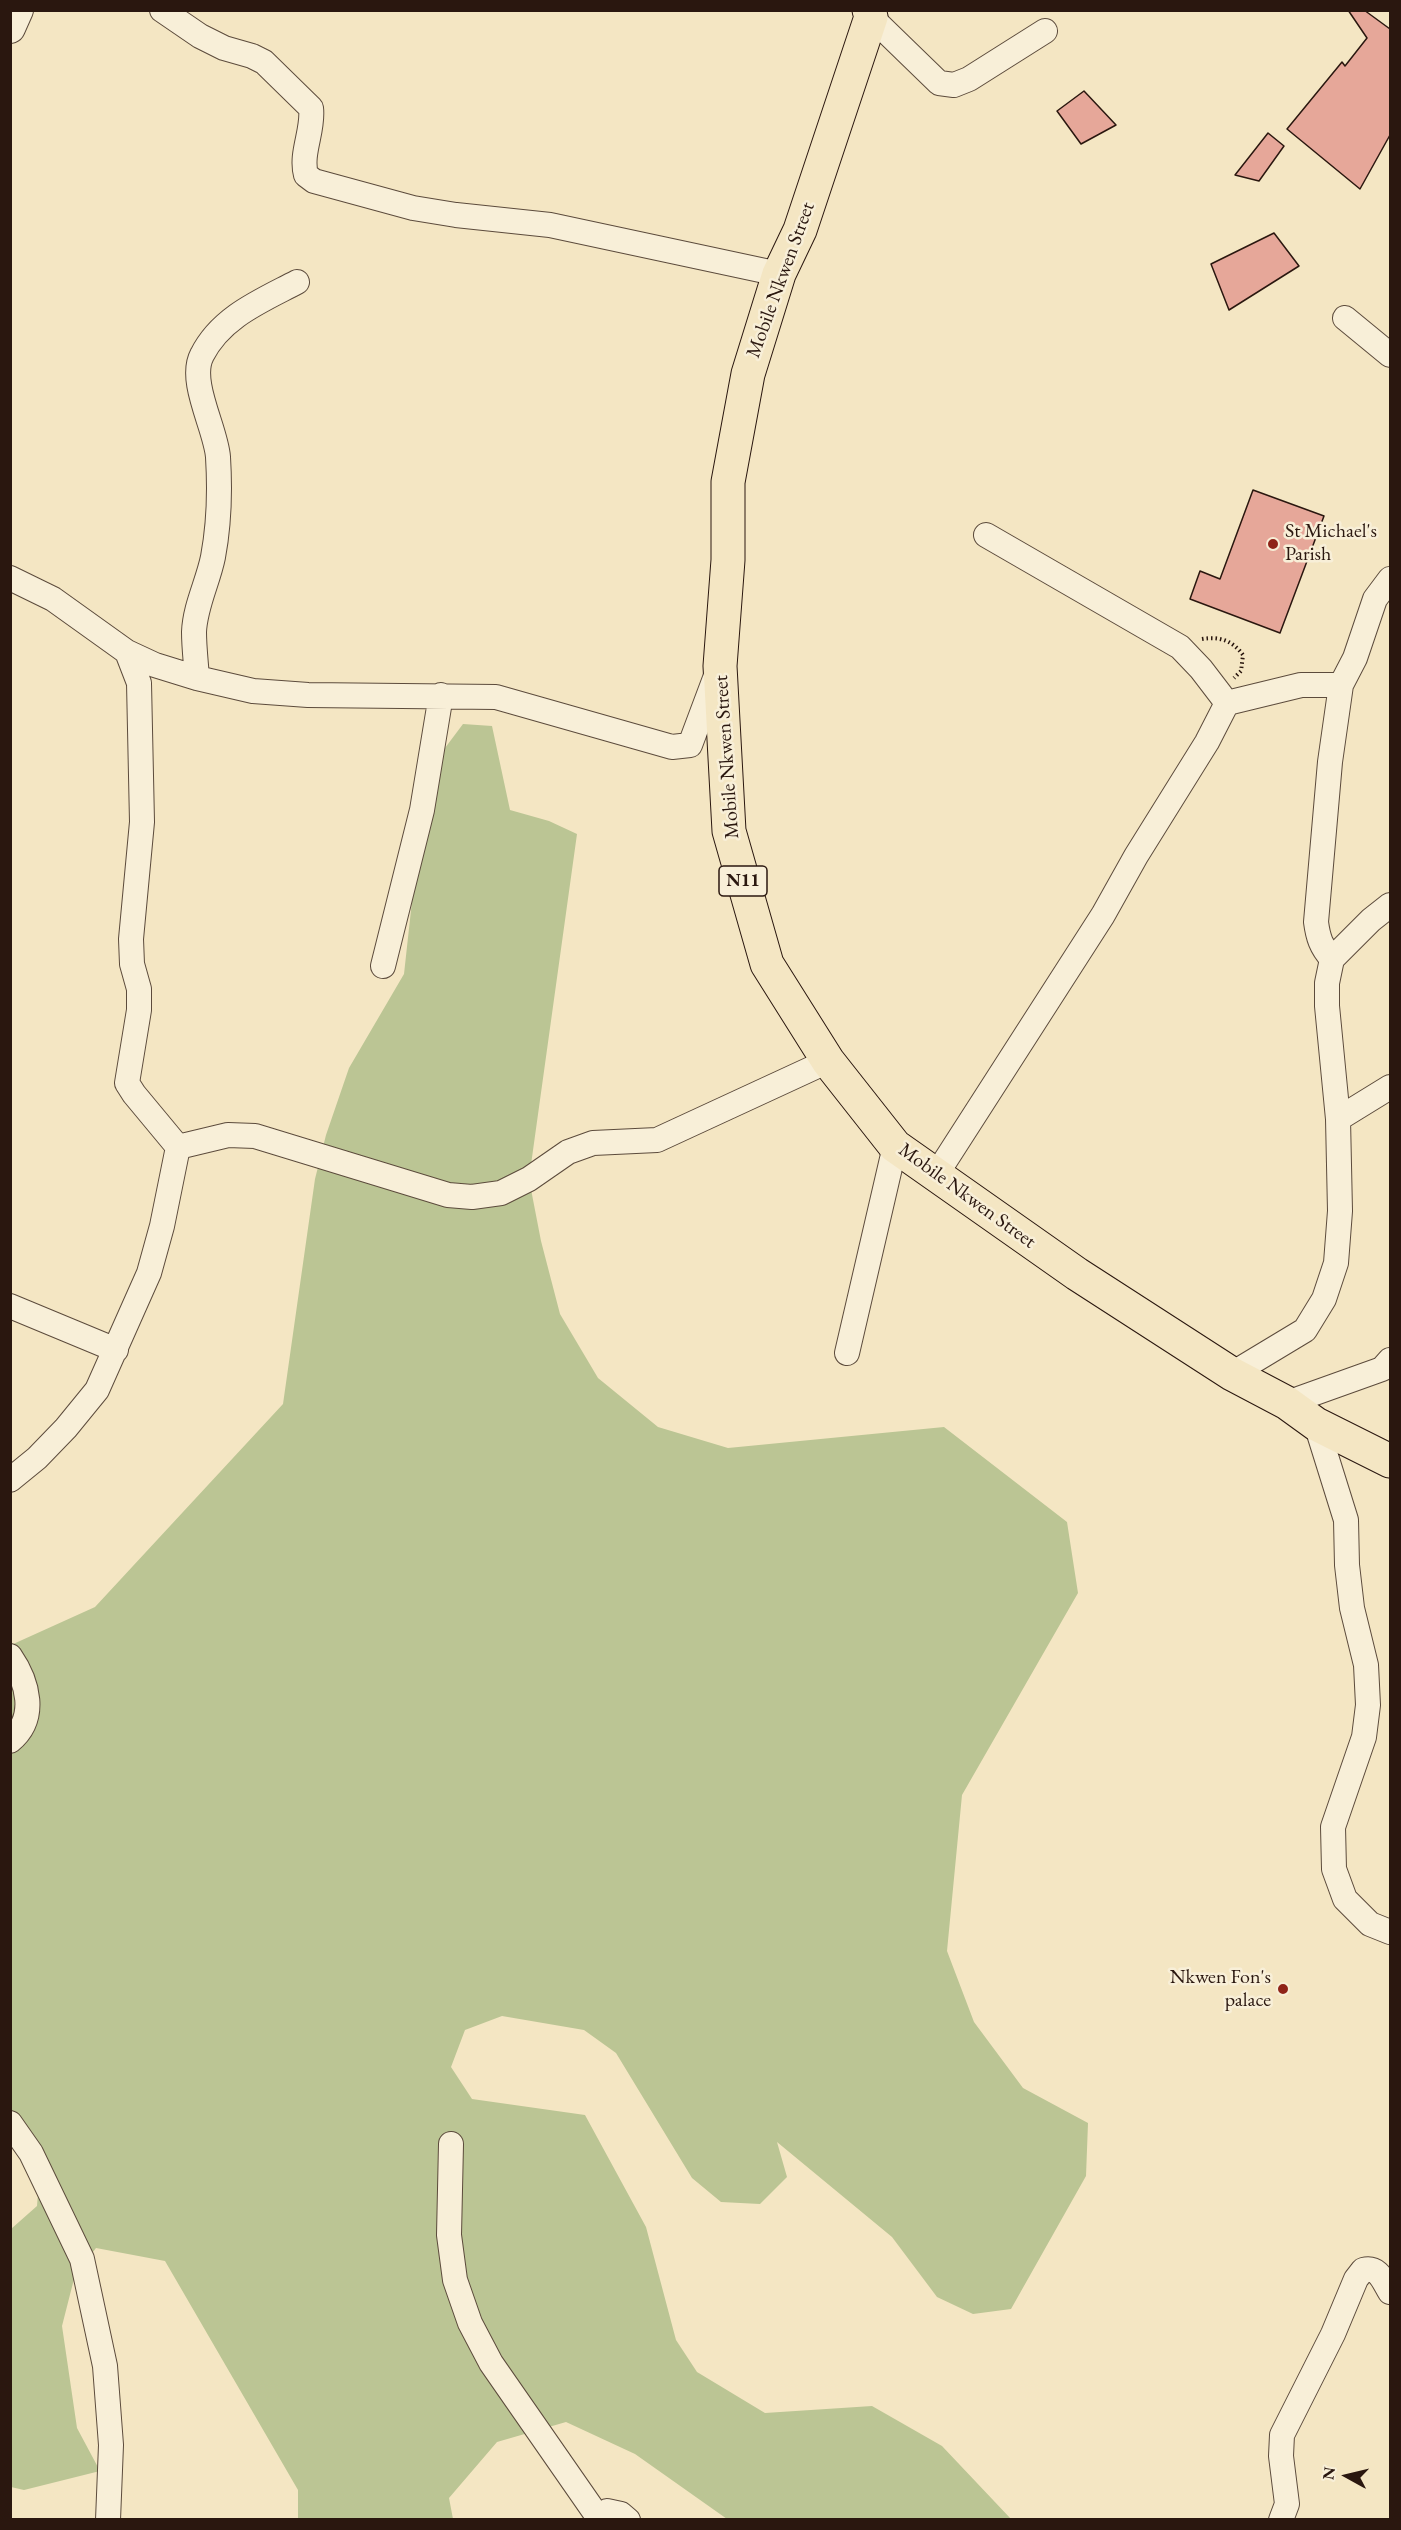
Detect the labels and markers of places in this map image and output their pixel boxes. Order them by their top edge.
place label: St Michael's Parish [1285,520,1377,567]
marker: St Michael's Parish [1266,537,1280,551]
place label: Nkwen Fon's palace [1170,1966,1271,2013]
marker: Nkwen Fon's palace [1276,1982,1290,1996]

